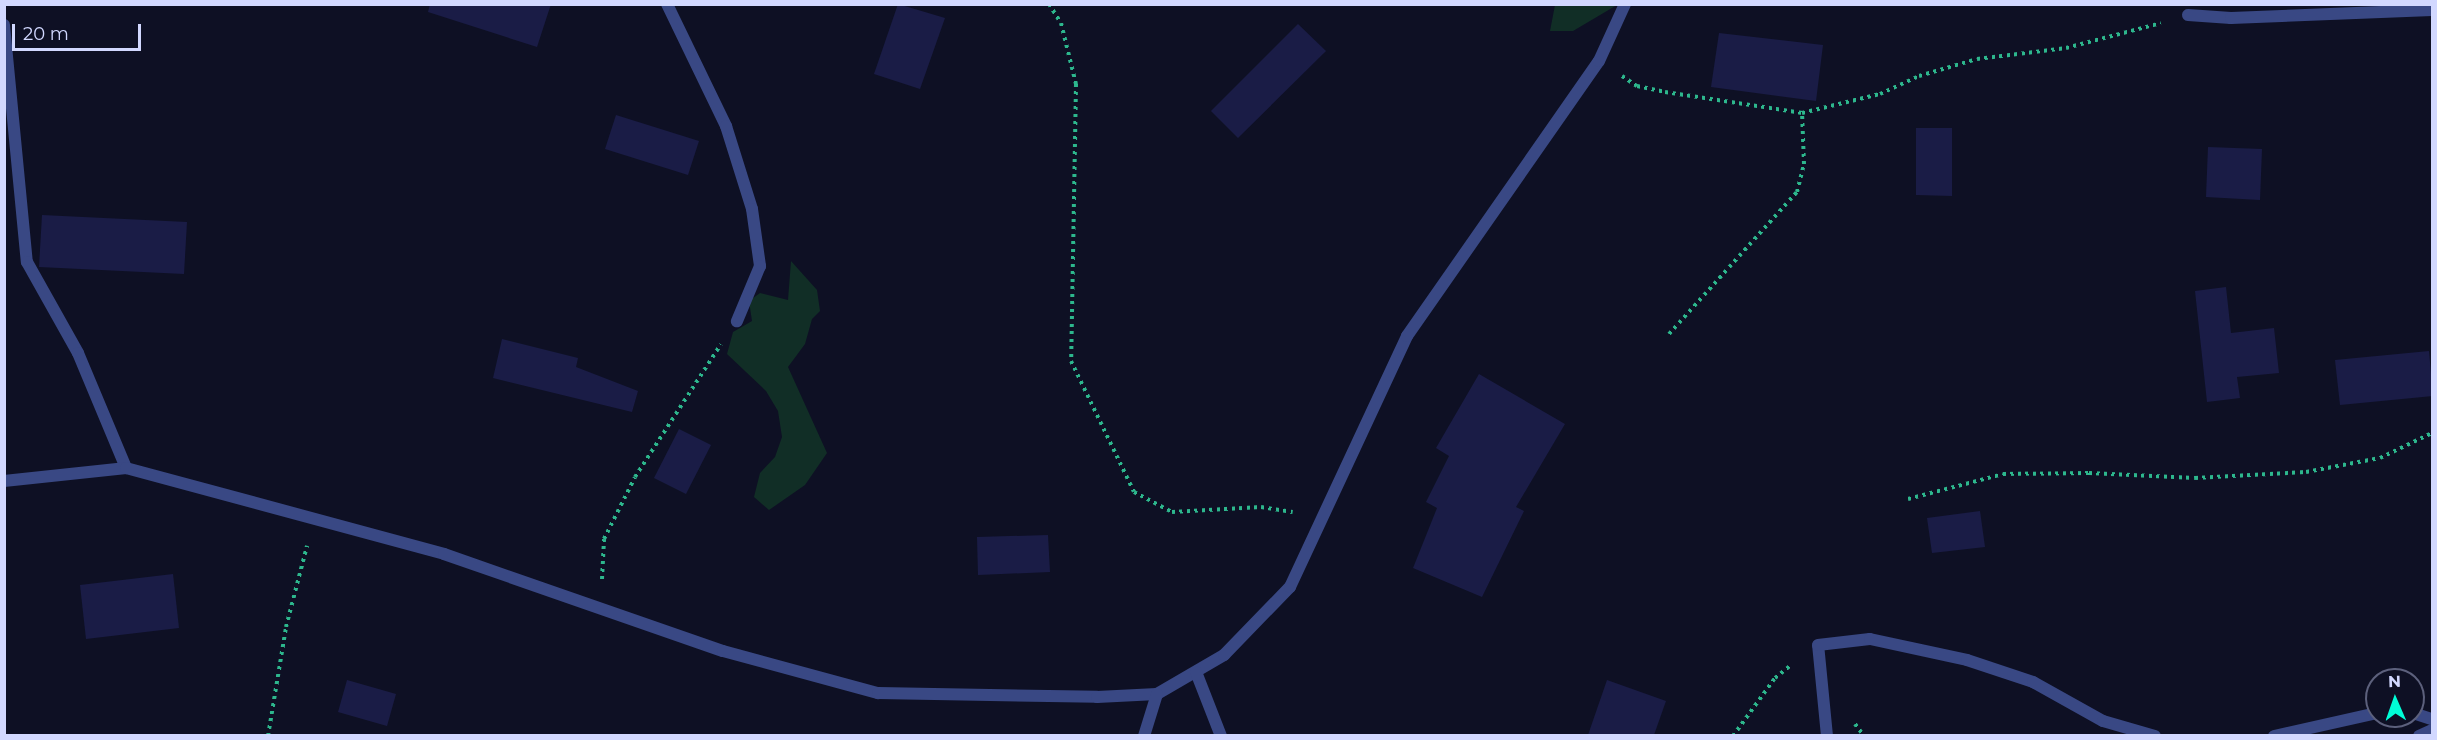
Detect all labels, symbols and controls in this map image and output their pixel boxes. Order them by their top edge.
scale bar [15,12,144,50]
text: 20 m [23,23,69,45]
north arrow [2365,668,2425,728]
text: N [2388,672,2401,691]

